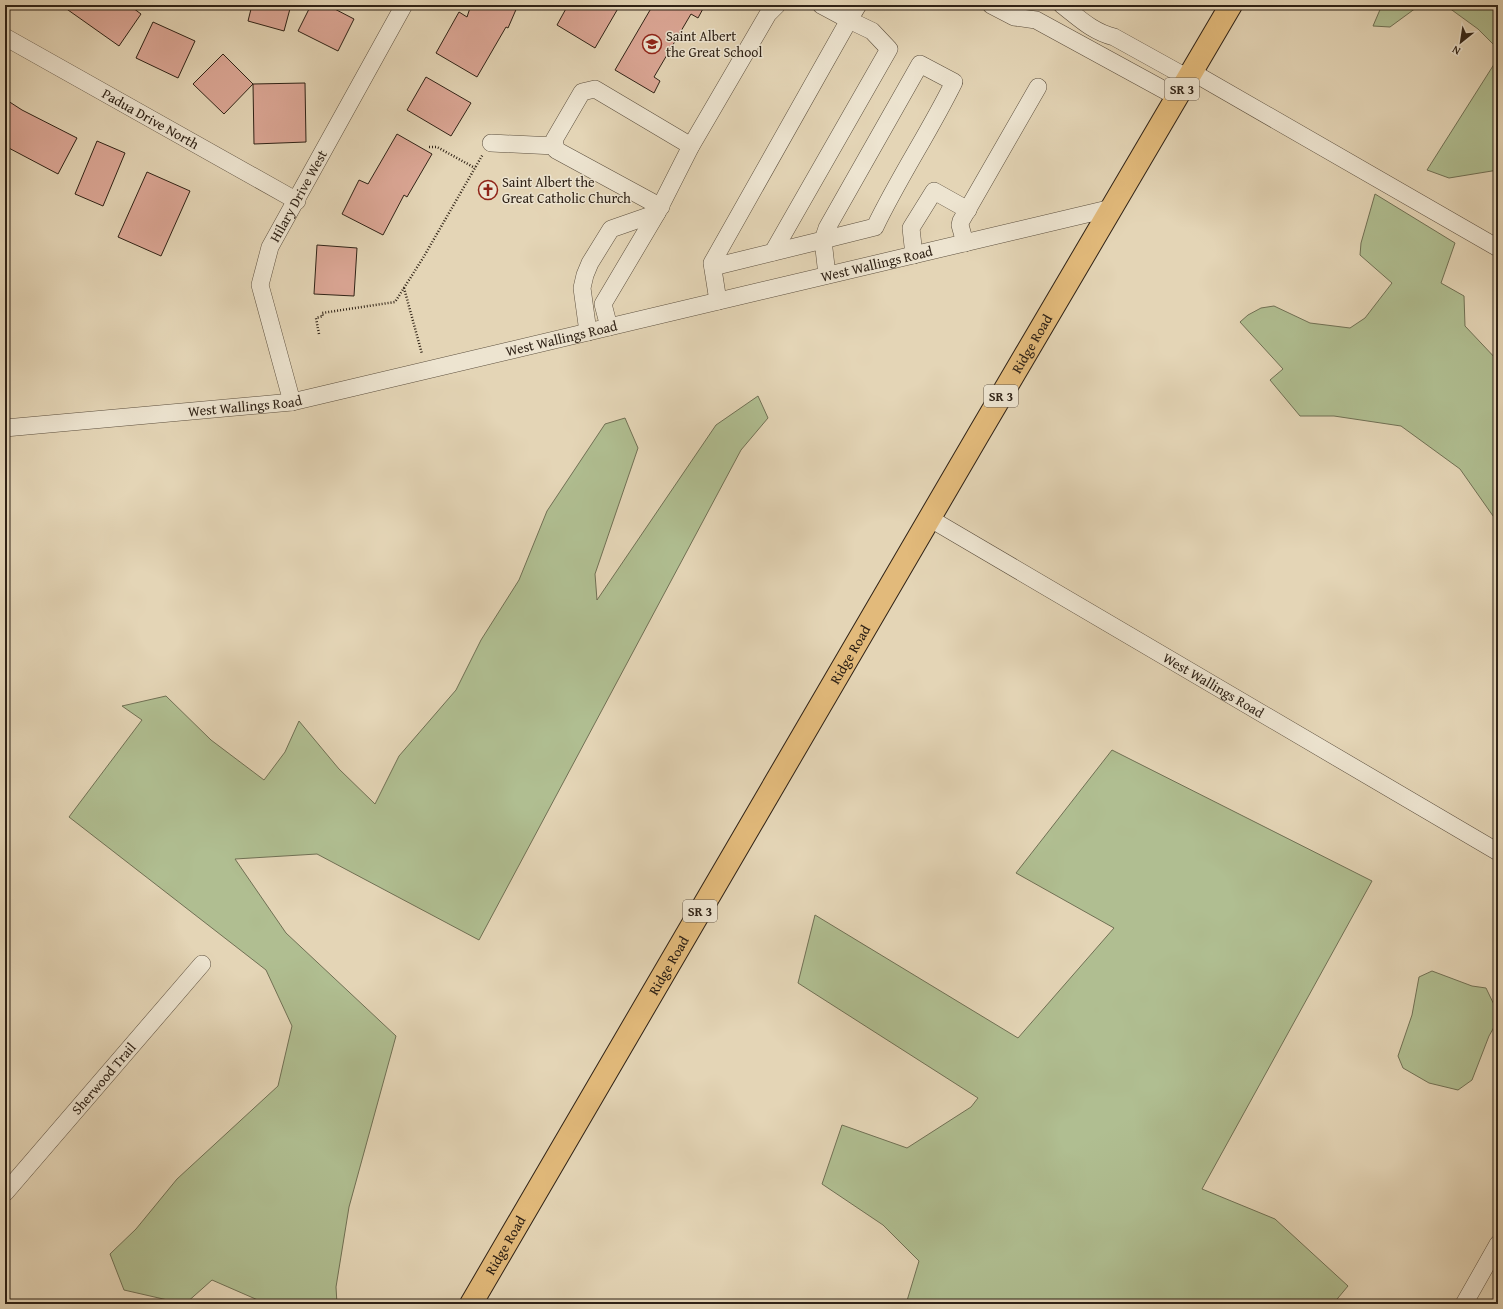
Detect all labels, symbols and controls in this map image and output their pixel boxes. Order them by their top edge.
north arrow [1441,22,1481,62]
place label: Saint Albert the Great School [666,26,762,62]
school or university icon: Saint Albert the Great School [641,33,663,55]
text: N [1448,42,1463,59]
road number: SR 3 [1165,78,1199,100]
street label: Padua Drive North [98,84,203,154]
street label: Hilary Drive West [265,146,332,246]
place label: Saint Albert the Great Catholic Church [502,172,631,208]
church icon: Saint Albert the Great Catholic Church [477,179,499,201]
street label: West Wallings Road [819,241,935,287]
street label: Ridge Road [1007,310,1057,377]
street label: West Wallings Road [504,315,620,361]
road number: SR 3 [984,385,1018,407]
street label: West Wallings Road [187,390,304,421]
street label: Ridge Road [825,621,875,688]
street label: West Wallings Road [1159,648,1268,723]
road number: SR 3 [683,900,717,922]
street label: Ridge Road [643,932,694,999]
street label: Sherwood Trail [67,1038,140,1119]
street label: Ridge Road [480,1212,531,1279]

